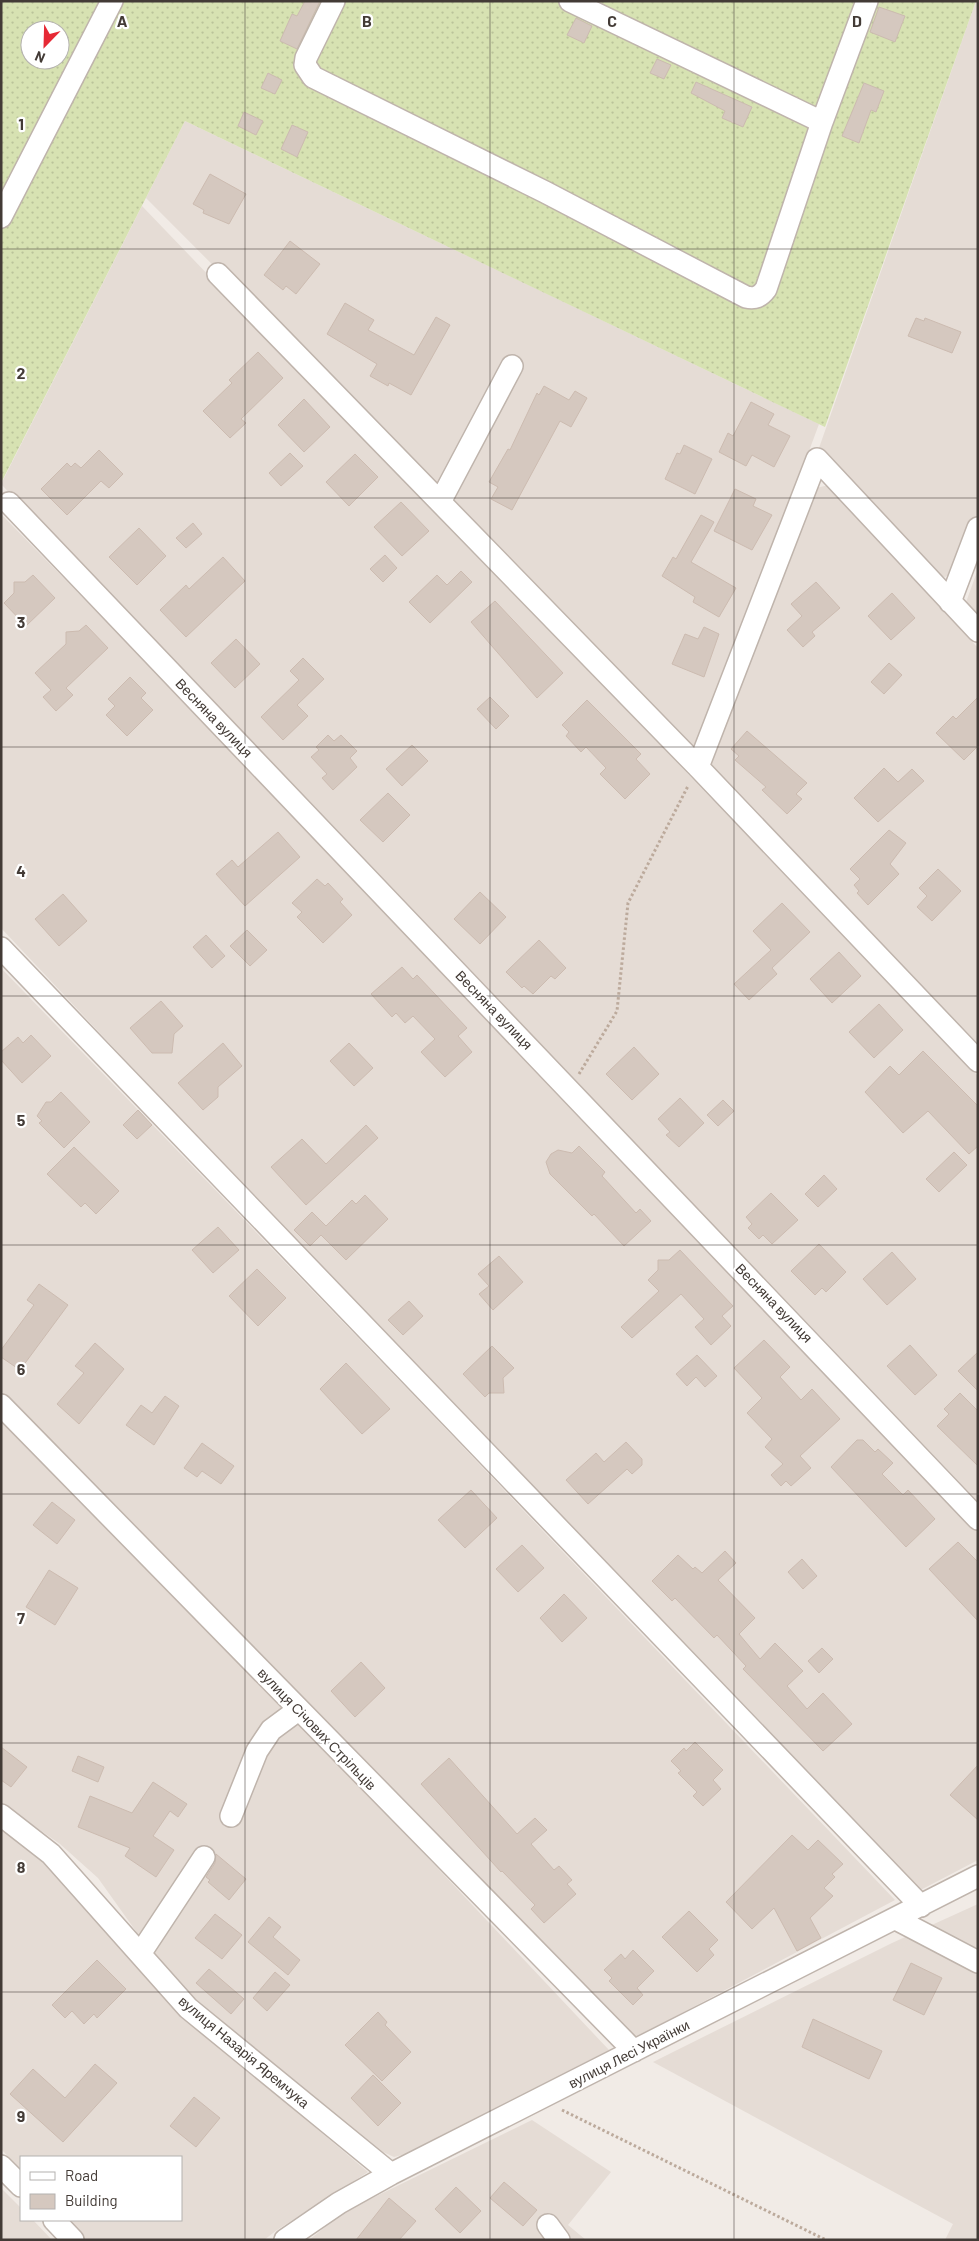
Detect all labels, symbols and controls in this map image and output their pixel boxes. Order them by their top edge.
text: A [117,11,128,30]
text: B [362,11,372,30]
text: C [607,11,617,30]
text: D [852,11,862,30]
north arrow [20,20,70,70]
text: N [32,48,47,67]
text: 1 [18,114,24,133]
text: 2 [17,363,26,382]
text: 3 [17,612,25,631]
street label: Весняна вулиця [172,675,256,761]
text: 4 [16,861,26,880]
street label: Весняна вулиця [452,967,536,1053]
text: 5 [17,1110,26,1129]
street label: Весняна вулиця [732,1260,816,1346]
text: 6 [17,1359,26,1378]
text: 7 [17,1608,25,1627]
street label: вулиця Січових Стрільців [255,1664,380,1793]
text: 8 [17,1857,26,1876]
street label: вулиця Назарія Яремчука [176,1992,313,2111]
street label: вулиця Лесі Українки [565,2016,692,2091]
text: 9 [17,2106,25,2125]
legend [20,2156,182,2221]
text: Road [65,2166,98,2184]
text: Building [65,2191,118,2209]

